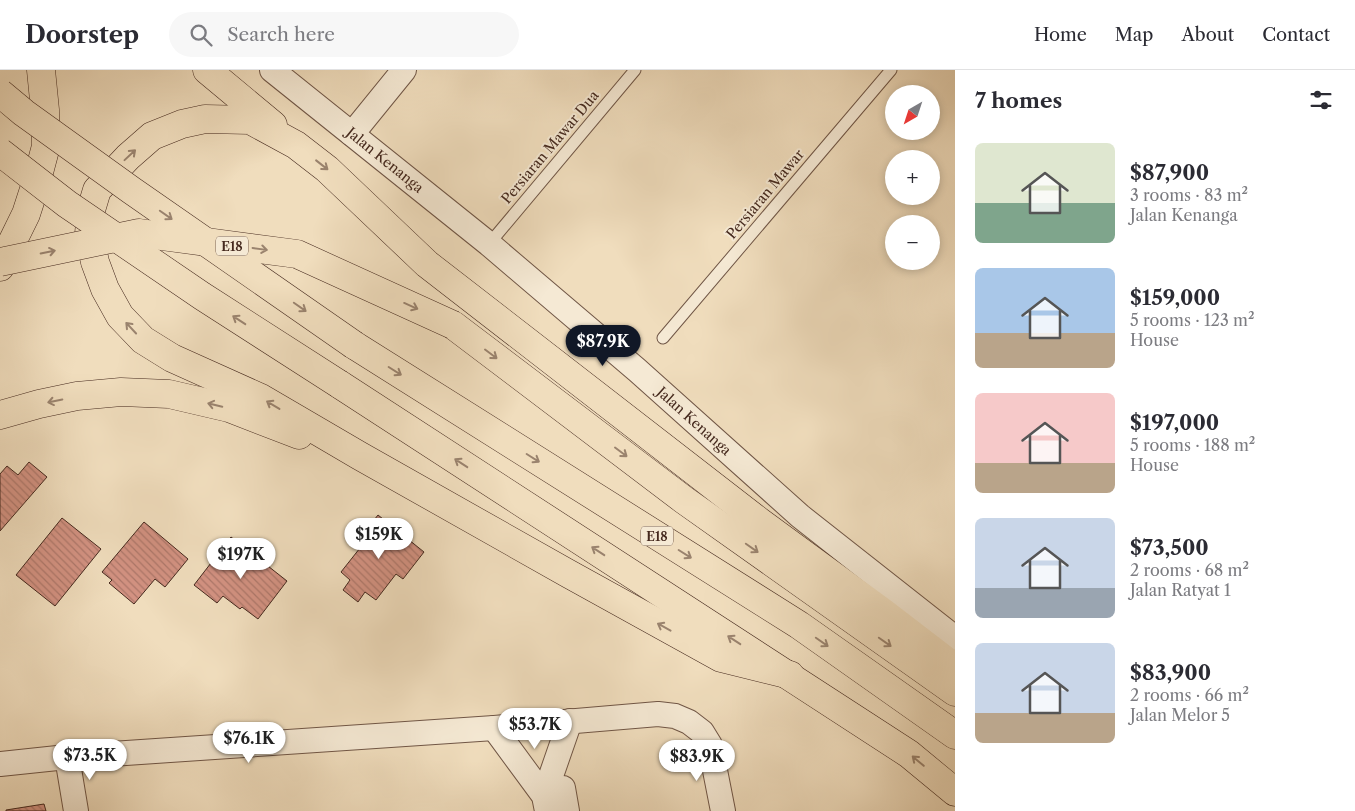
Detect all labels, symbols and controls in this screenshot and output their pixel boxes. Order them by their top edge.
search box [169,12,519,57]
text: Doorstep [25,20,139,49]
icon: search [187,21,215,49]
text: Search here [227,23,335,46]
text: Home [1034,24,1087,46]
text: Map [1115,24,1153,46]
text: About [1181,24,1234,46]
text: Contact [1262,24,1330,46]
north arrow [885,85,940,140]
map controls [885,85,940,270]
street label: Persiaran Mawar Dua [497,86,603,207]
icon: filters [1307,86,1335,114]
text: 7 homes [975,88,1062,113]
street label: Jalan Kenanga [341,122,428,197]
street label: Persiaran Mawar [722,145,808,243]
one-way arrow [124,149,137,161]
button: + [885,150,940,205]
one-way arrow [316,159,329,170]
text: $87,900 [1130,160,1209,185]
icon: home [1015,163,1075,223]
text: 3 rooms · 83 m² [1130,185,1248,205]
text: Jalan Kenanga [1130,205,1238,225]
one-way arrow [159,210,173,220]
button: − [885,215,940,270]
road number: E18 [216,237,248,256]
one-way arrow [251,244,267,254]
one-way arrow [39,247,55,256]
text: $159,000 [1130,285,1220,310]
icon: home [1015,288,1075,348]
one-way arrow [293,302,307,312]
one-way arrow [403,302,418,311]
text: 5 rooms · 123 m² [1130,310,1254,330]
one-way arrow [233,315,247,325]
one-way arrow [125,321,137,334]
pin: $87.9K [562,324,644,367]
text: House [1130,330,1179,350]
text: $87.9K [577,331,629,351]
one-way arrow [484,349,497,360]
one-way arrow [388,367,402,377]
street label: Jalan Kenanga [651,381,735,460]
one-way arrow [47,396,63,406]
one-way arrow [266,399,280,409]
one-way arrow [208,400,224,409]
text: $197,000 [1130,410,1219,435]
icon: home [1015,413,1075,473]
text: 5 rooms · 188 m² [1130,435,1255,455]
one-way arrow [614,447,627,458]
one-way arrow [526,453,540,463]
text: House [1130,455,1179,475]
one-way arrow [454,458,468,468]
pin: $159K [344,518,414,560]
text: $159K [355,524,403,544]
road number: E18 [641,526,673,546]
text: $73,500 [1130,535,1209,560]
pin: $197K [206,538,276,580]
icon: home [1015,538,1075,598]
one-way arrow [745,543,759,553]
text: $197K [218,544,264,564]
one-way arrow [591,546,605,556]
one-way arrow [678,549,692,559]
text: 2 rooms · 68 m² [1130,560,1249,580]
text: Jalan Ratyat 1 [1130,580,1231,600]
one-way arrow [657,621,671,631]
one-way arrow [727,634,741,645]
one-way arrow [815,637,829,647]
one-way arrow [878,637,892,647]
text: $83,900 [1130,660,1211,685]
icon: home [1015,663,1075,723]
text: 2 rooms · 66 m² [1130,685,1249,705]
text: Jalan Melor 5 [1130,705,1230,725]
pin: $53.7K [494,708,576,750]
text: $53.7K [509,714,561,734]
pin: $76.1K [208,722,290,764]
text: $76.1K [224,728,274,748]
pin: $73.5K [49,738,131,781]
pin: $83.9K [656,740,738,782]
text: $73.5K [64,745,116,765]
text: $83.9K [670,746,724,766]
one-way arrow [911,755,924,766]

